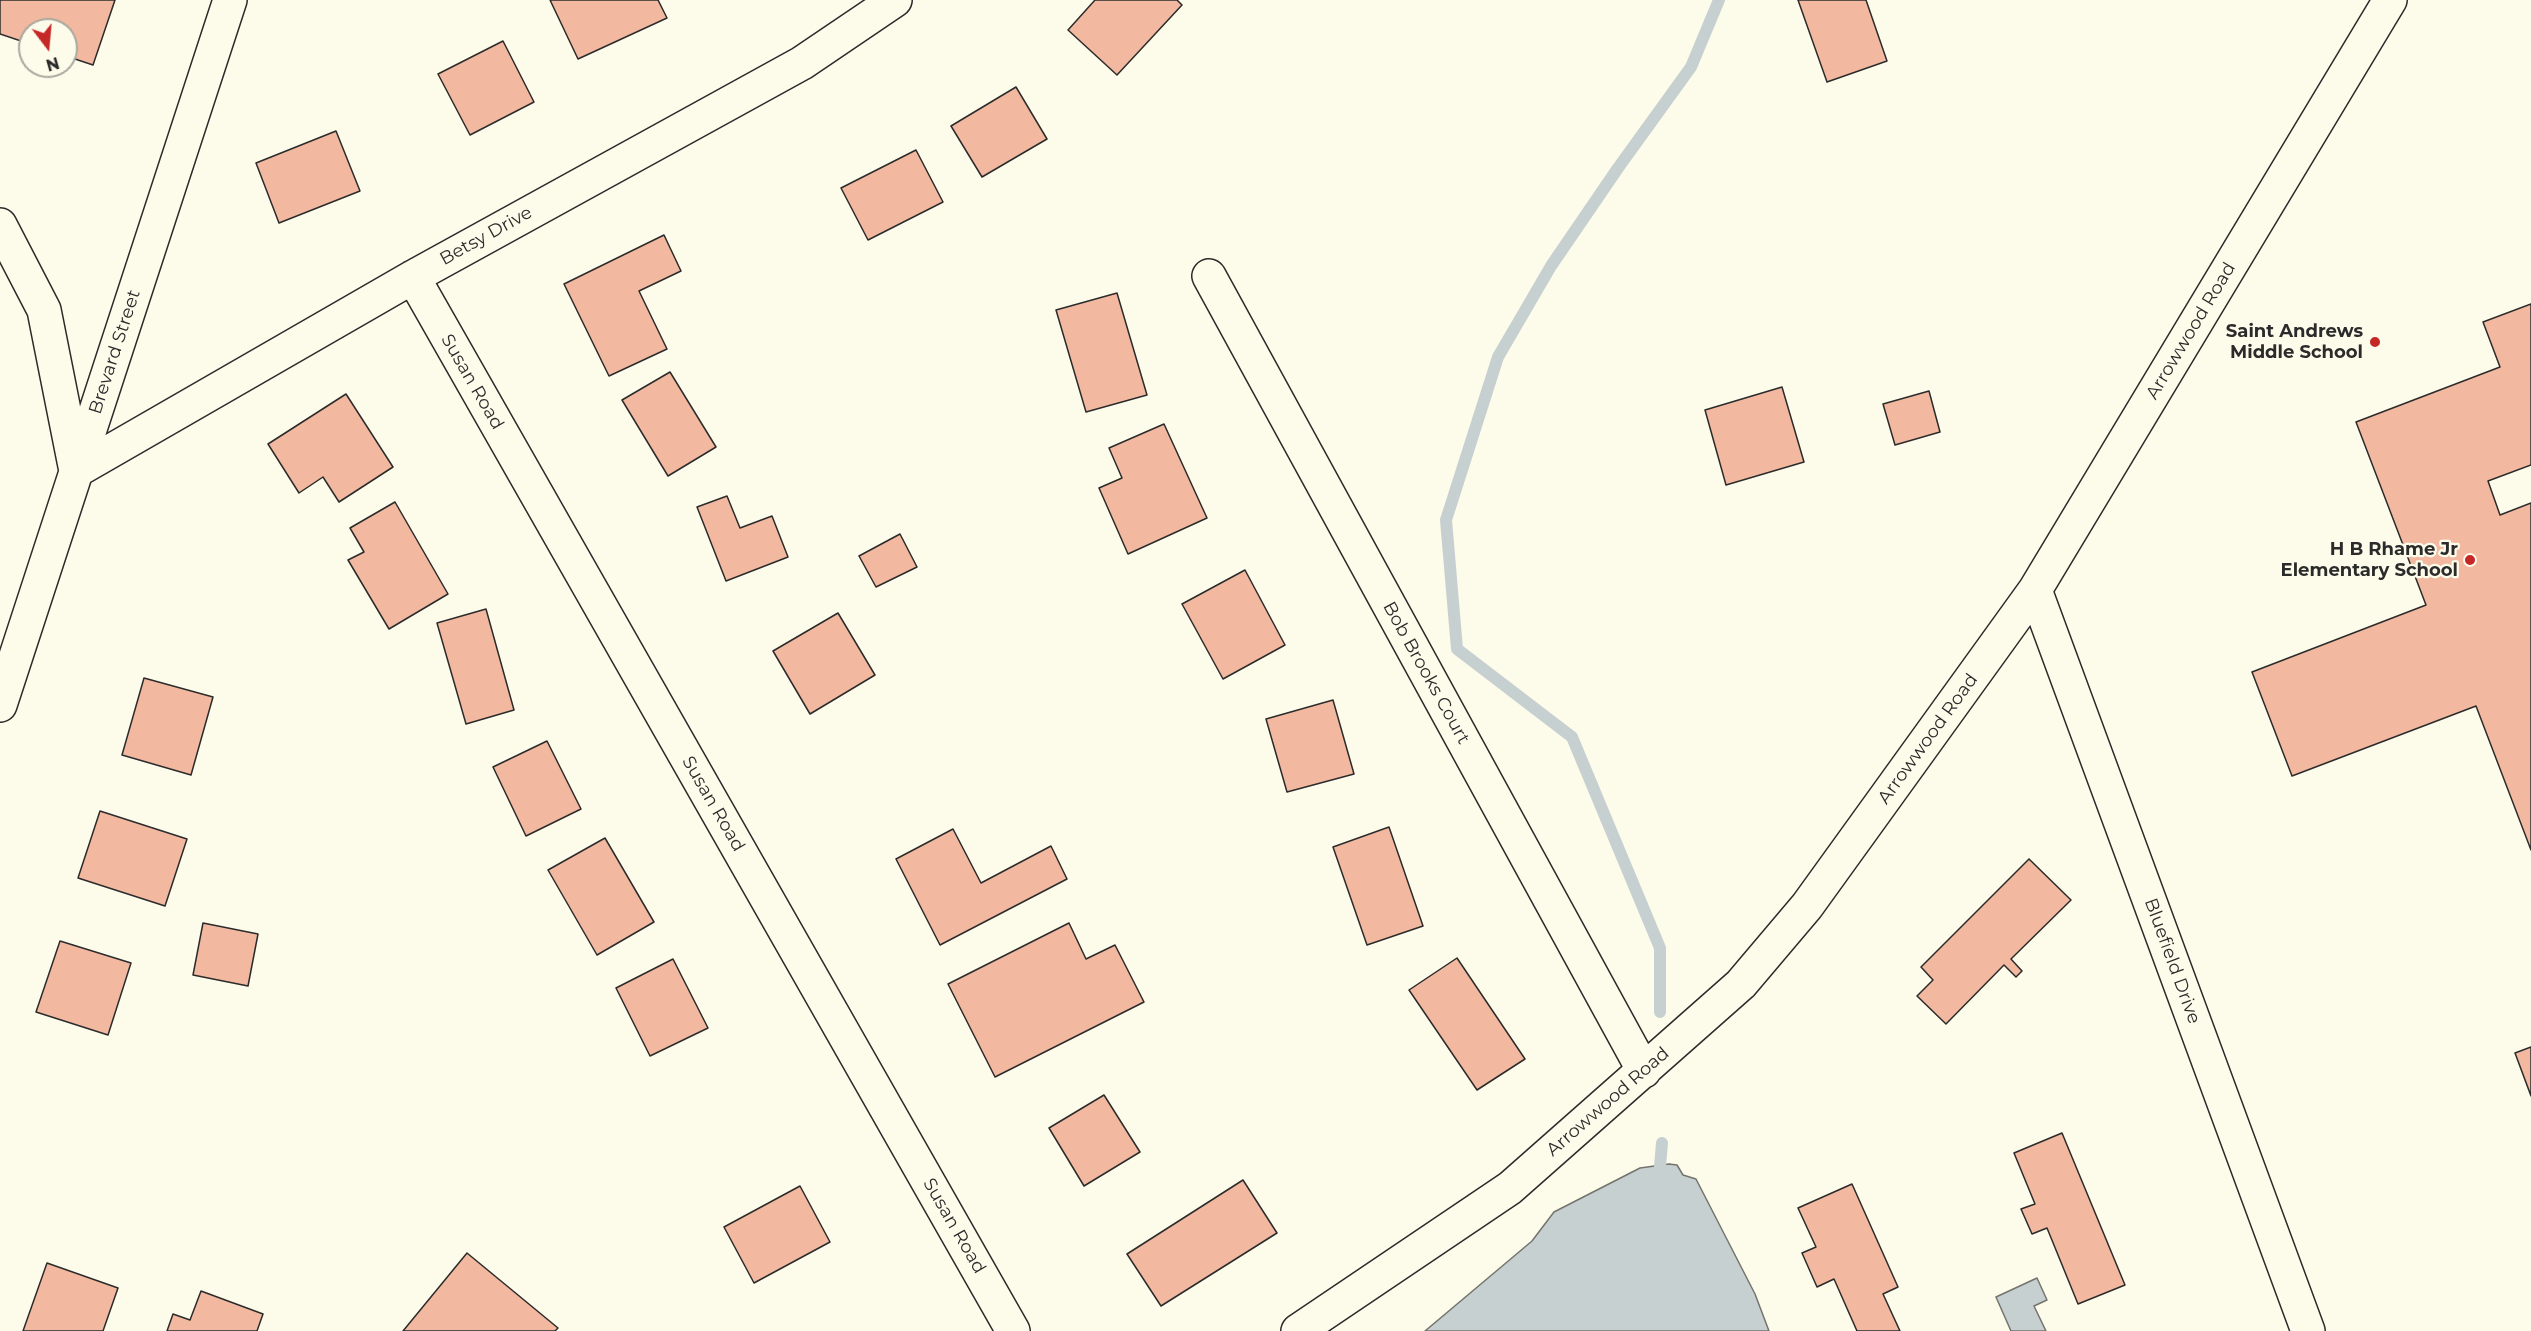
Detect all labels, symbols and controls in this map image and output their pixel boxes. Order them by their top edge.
north arrow [18,18,78,78]
text: N [44,53,61,75]
street label: Betsy Drive [436,202,536,270]
street label: Arrowwood Road [2142,259,2240,403]
street label: Brevard Street [85,287,145,417]
place label: Saint Andrews Middle School [2226,321,2363,364]
street label: Susan Road [436,330,508,434]
marker: Saint Andrews Middle School [2368,335,2382,349]
place label: H B Rhame Jr Elementary School [2281,539,2458,582]
marker: H B Rhame Jr Elementary School [2463,553,2477,567]
street label: Bob Brooks Court [1378,598,1474,748]
street label: Arrowwood Road [1873,670,1983,808]
street label: Susan Road [677,752,749,856]
street label: Bluefield Drive [2139,895,2205,1027]
street label: Arrowwood Road [1542,1043,1674,1161]
street label: Susan Road [918,1174,990,1278]

